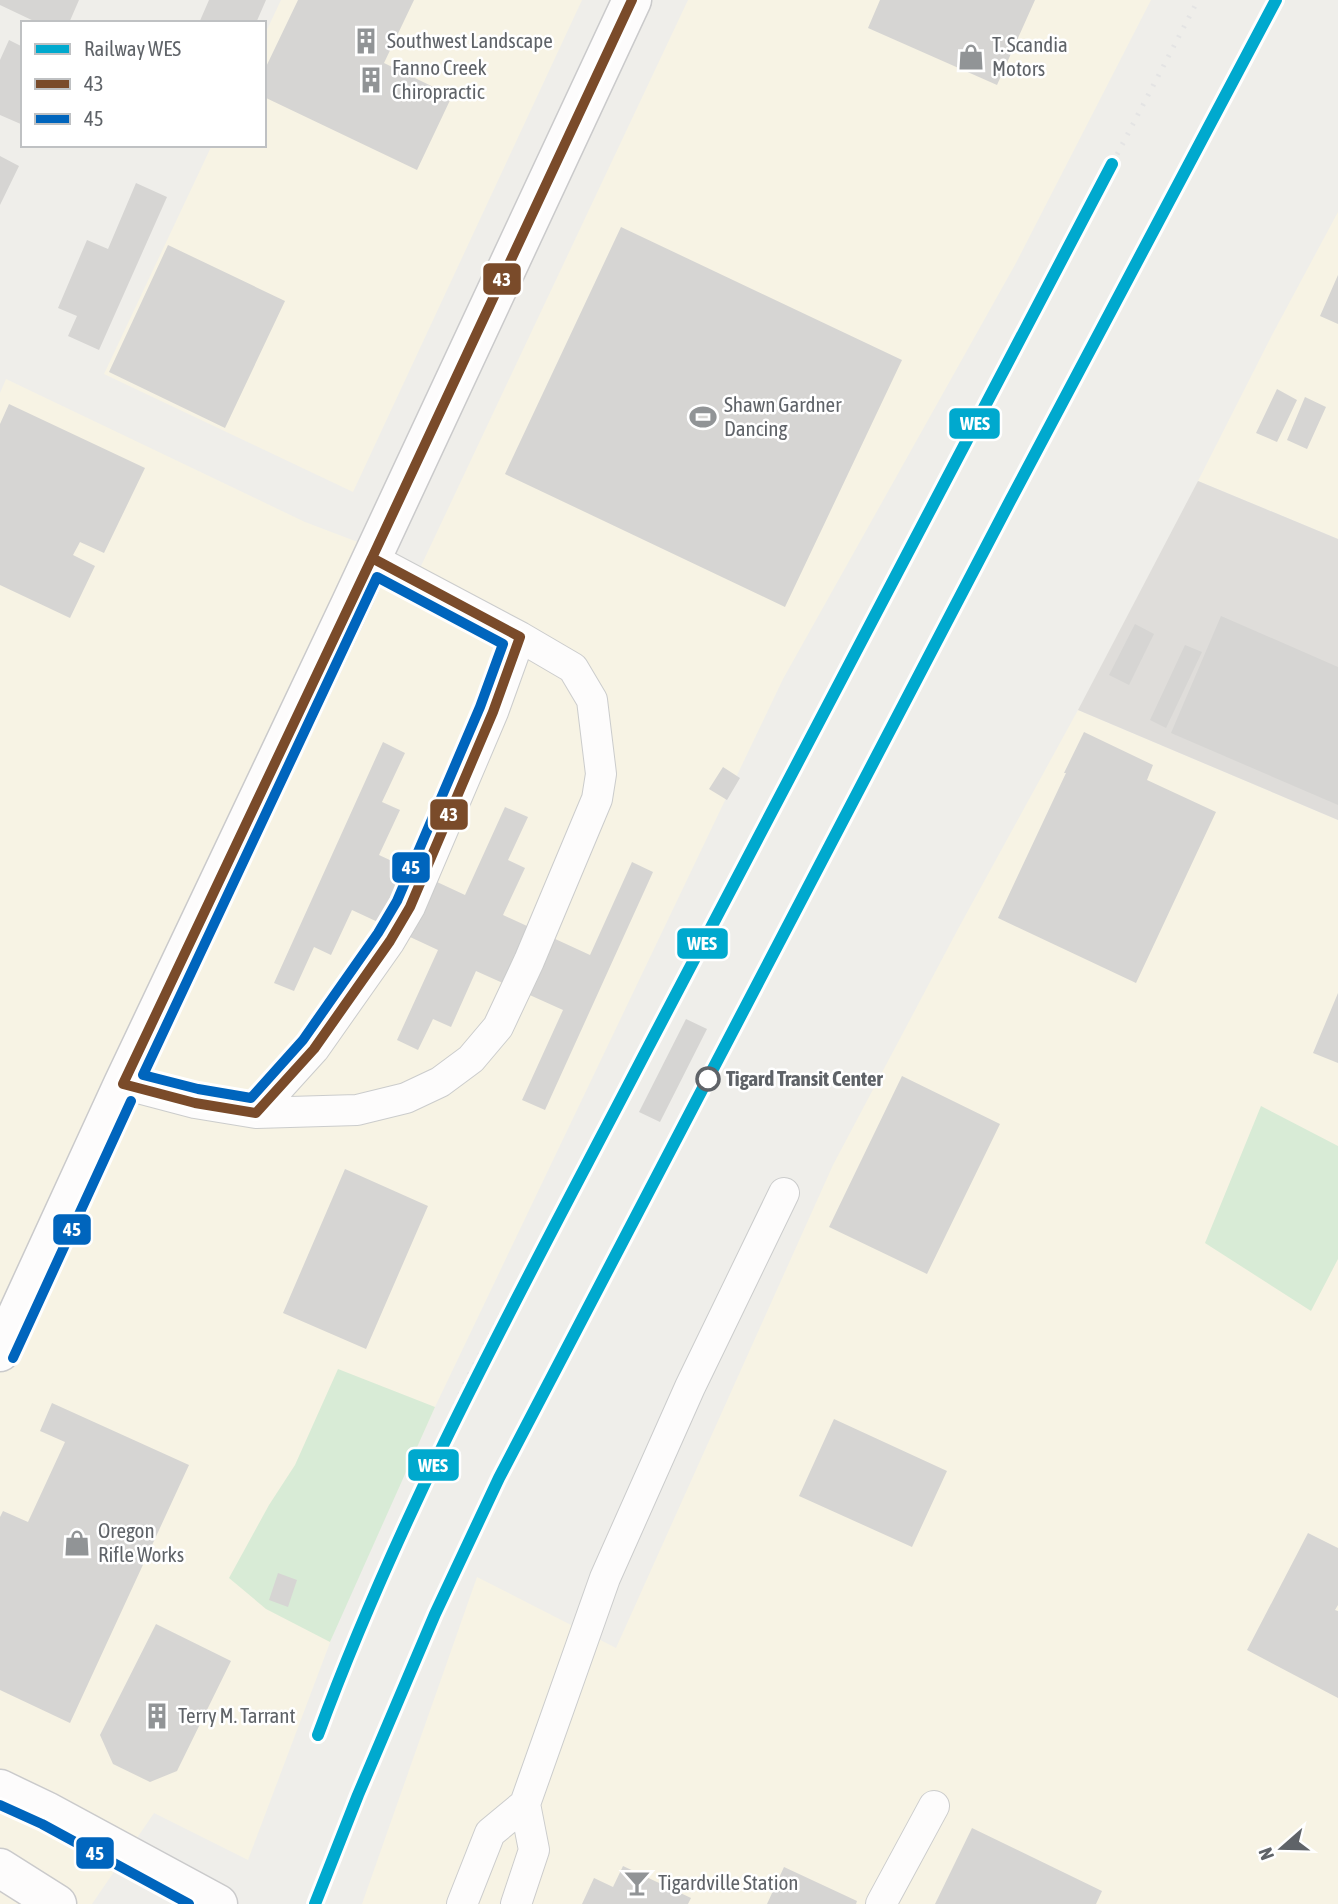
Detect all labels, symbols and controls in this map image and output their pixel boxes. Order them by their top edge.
legend [21,21,266,147]
building icon: Southwest Landscape [351,26,381,56]
place label: Southwest Landscape [387,28,553,52]
place label: T. Scandia Motors [992,32,1068,80]
text: Railway WES [84,36,181,60]
shop icon: T. Scandia Motors [956,42,986,72]
place label: Fanno Creek Chiropractic [392,55,487,103]
building icon: Fanno Creek Chiropractic [356,65,386,95]
text: 43 [84,71,104,95]
text: 45 [84,106,104,130]
line badge: 43 [482,262,522,296]
text: 43 [492,268,511,290]
place label: Shawn Gardner Dancing [724,392,842,440]
sports icon: Shawn Gardner Dancing [688,402,718,432]
line badge: WES [948,407,1001,440]
text: WES [959,412,990,434]
line badge: 43 [429,798,469,831]
text: 43 [439,803,458,825]
line badge: 45 [391,851,431,884]
text: 45 [401,856,420,878]
line badge: WES [676,927,729,960]
text: WES [686,932,717,954]
place label: Tigard Transit Center [726,1066,883,1090]
marker: Tigard Transit Center [696,1067,720,1091]
line badge: 45 [52,1213,92,1246]
text: 45 [62,1218,81,1240]
line badge: WES [407,1448,460,1482]
text: WES [417,1454,448,1476]
place label: Oregon Rifle Works [98,1518,184,1566]
shop icon: Oregon Rifle Works [62,1528,92,1558]
building icon: Terry M. Tarrant [142,1701,172,1731]
place label: Terry M. Tarrant [178,1703,296,1727]
north arrow [1247,1813,1317,1883]
line badge: 45 [75,1836,115,1870]
text: 45 [85,1842,104,1864]
text: N [1254,1845,1278,1863]
bar icon: Tigardville Station [622,1868,652,1898]
place label: Tigardville Station [658,1870,799,1894]

